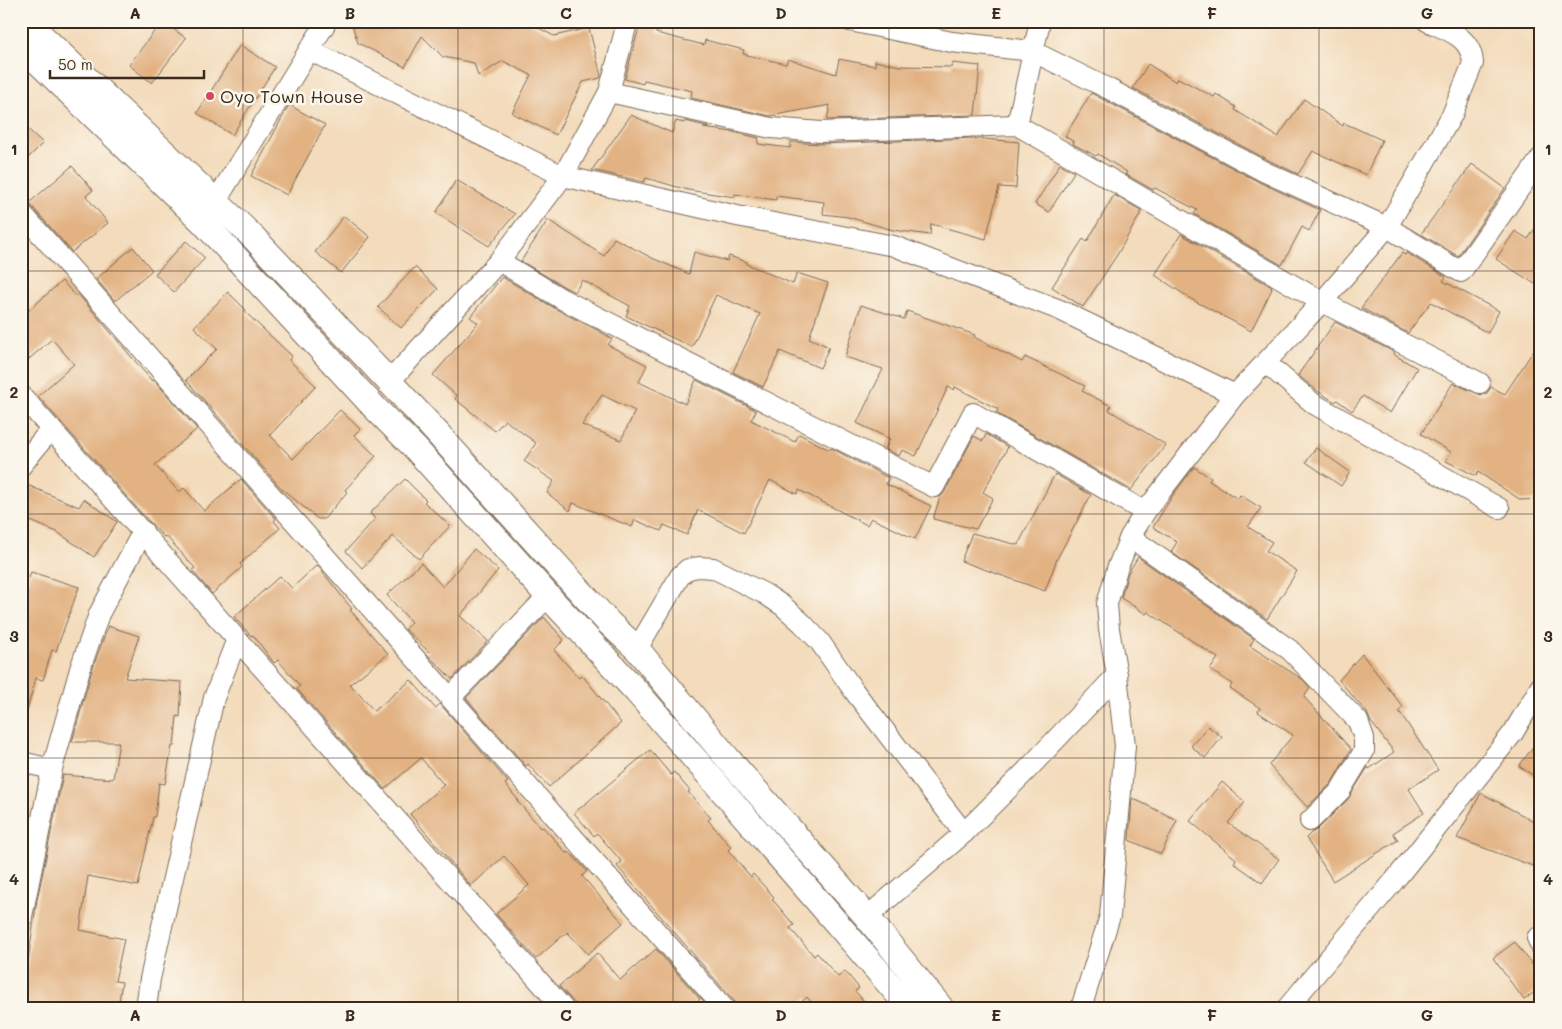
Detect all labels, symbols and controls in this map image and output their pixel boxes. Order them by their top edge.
text: A [129,2,141,23]
text: B [345,2,355,23]
text: C [560,2,572,23]
text: D [775,2,787,23]
text: E [991,2,1001,23]
text: F [1207,2,1217,23]
text: G [1421,2,1433,23]
scale bar [50,48,204,80]
text: 50 m [58,54,93,74]
place label: Oyo Town House [220,84,364,108]
marker: Oyo Town House [204,90,216,102]
text: 1 [10,138,18,159]
text: 1 [1544,138,1552,159]
text: 2 [10,381,19,402]
text: 2 [1544,381,1553,402]
text: 3 [9,625,19,646]
text: 3 [1543,625,1553,646]
text: 4 [9,868,19,889]
text: 4 [1543,868,1553,889]
text: A [129,1004,141,1025]
text: B [345,1004,355,1025]
text: C [560,1004,572,1025]
text: D [775,1004,787,1025]
text: E [991,1004,1001,1025]
text: F [1207,1004,1217,1025]
text: G [1421,1004,1433,1025]

